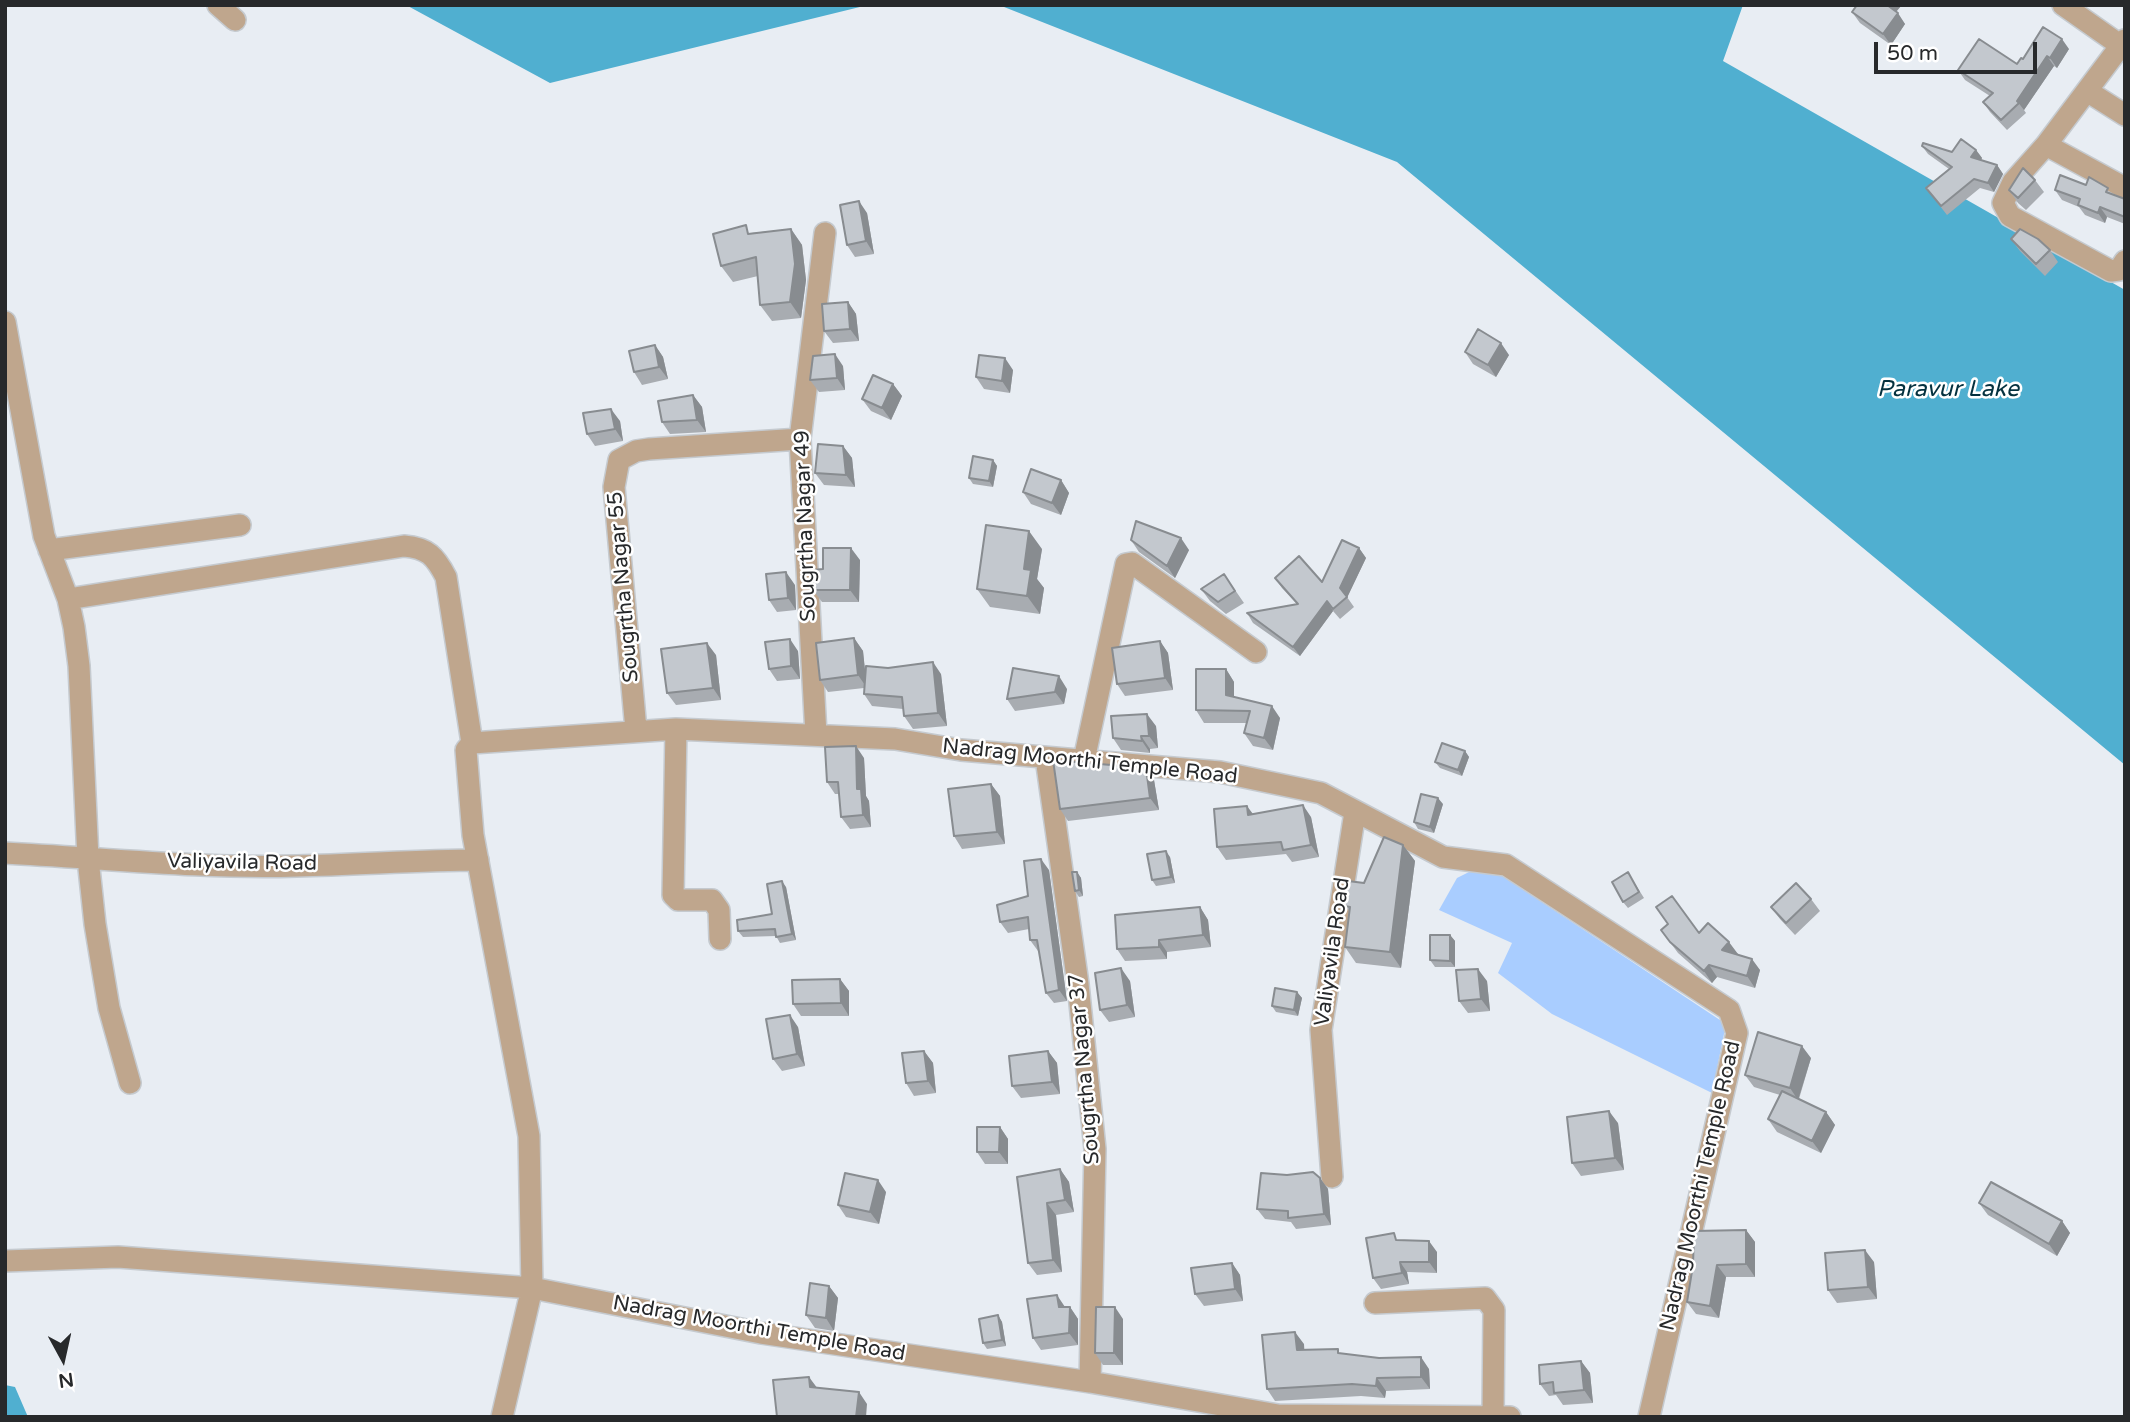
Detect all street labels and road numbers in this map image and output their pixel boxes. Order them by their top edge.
street label: Sougrtha Nagar 49 [790,430,822,622]
street label: Sougrtha Nagar 55 [603,491,645,683]
street label: Nadrag Moorthi Temple Road [941,734,1239,790]
street label: Valiyavila Road [167,849,317,877]
street label: Valiyavila Road [1310,876,1356,1028]
street label: Sougrtha Nagar 37 [1064,973,1106,1165]
street label: Nadrag Moorthi Temple Road [1655,1039,1747,1333]
street label: Nadrag Moorthi Temple Road [611,1291,907,1367]

